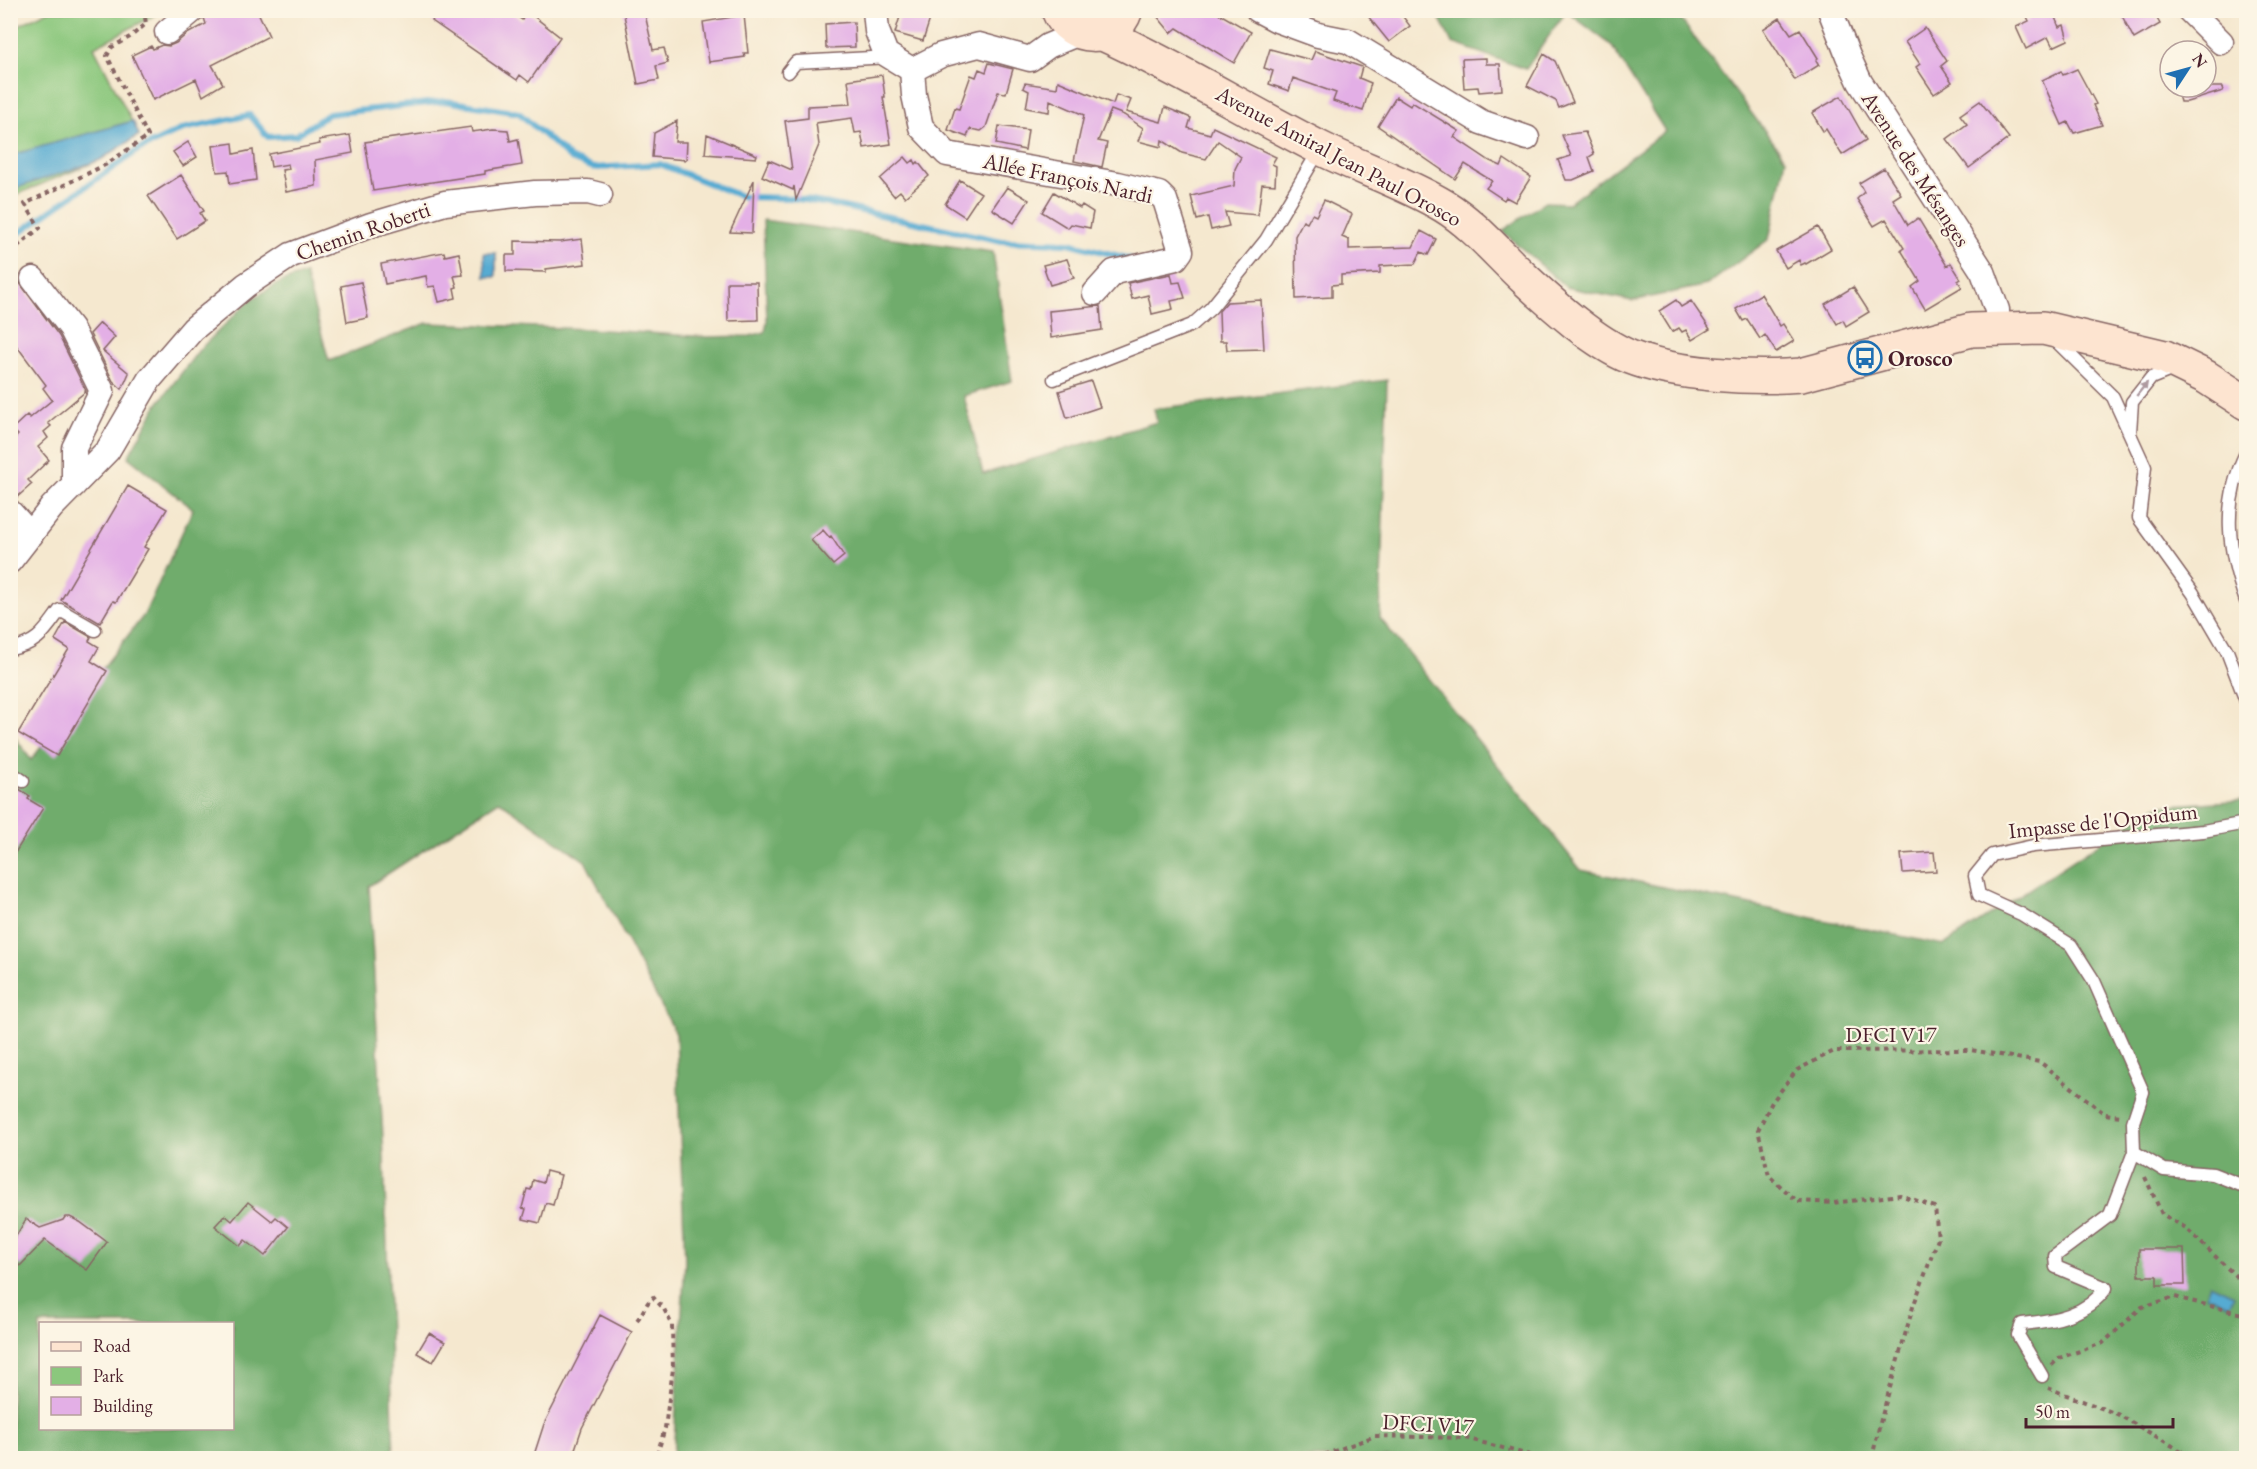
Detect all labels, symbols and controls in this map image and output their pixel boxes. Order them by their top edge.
north arrow [2158,39,2218,99]
text: N [2187,49,2212,72]
street label: Avenue Amiral Jean Paul Orosco [1210,78,1467,233]
street label: Avenue des Mésanges [1854,85,1977,252]
street label: Allée François Nardi [980,146,1155,210]
street label: Chemin Roberti [292,194,434,268]
bus stop icon: Orosco [1847,340,1883,376]
place label: Orosco [1888,344,1953,373]
one-way arrow [2135,382,2148,397]
street label: Impasse de l'Oppidum [2007,797,2199,845]
street label: DFCI V17 [1845,1020,1937,1049]
legend [39,1322,234,1430]
text: Road [93,1334,132,1357]
text: Park [93,1364,124,1387]
scale bar [2026,1391,2173,1429]
text: Building [93,1394,153,1417]
text: 50 m [2035,1400,2070,1423]
street label: DFCI V17 [1382,1407,1475,1441]

